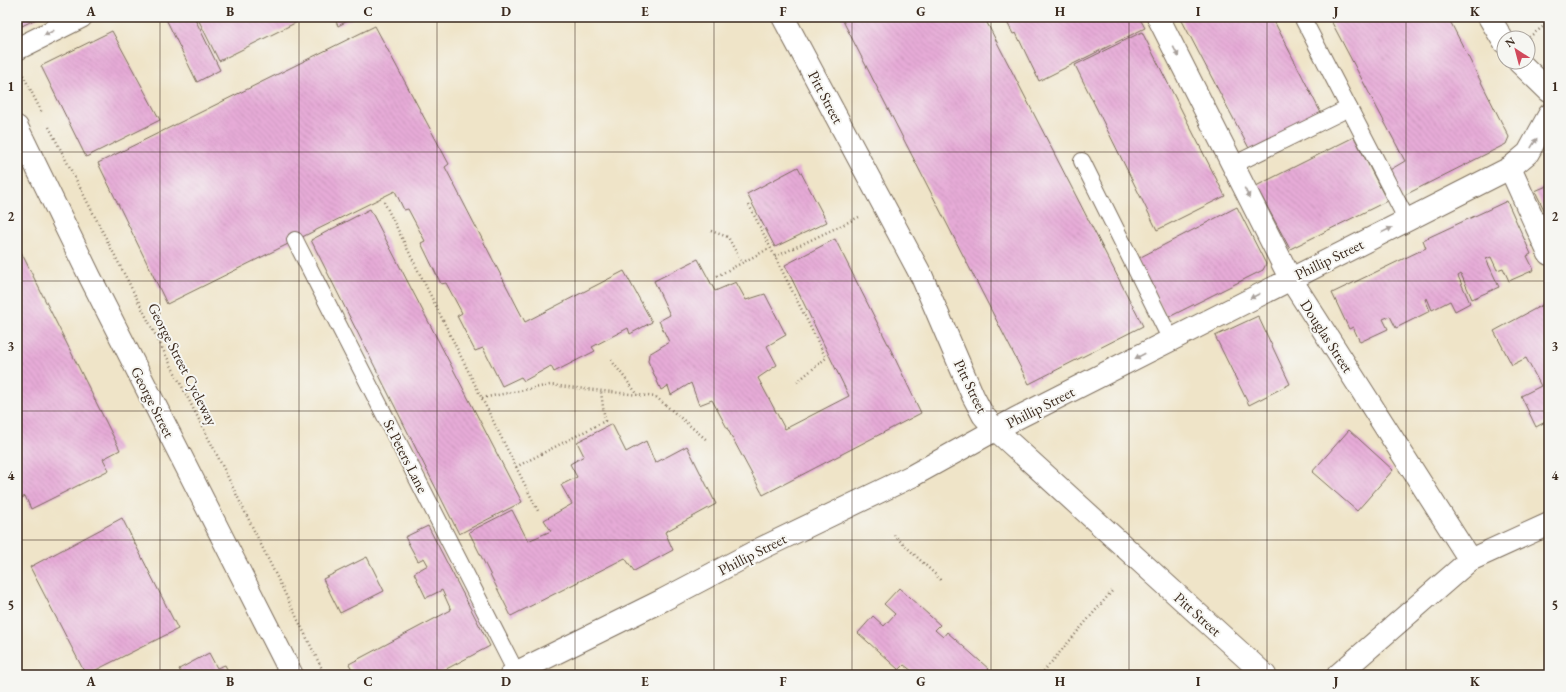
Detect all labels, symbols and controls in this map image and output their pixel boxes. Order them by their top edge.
text: A [85,3,96,20]
text: B [226,3,234,20]
text: C [363,3,373,20]
text: D [501,3,511,20]
text: E [641,3,649,20]
text: F [779,3,787,20]
text: G [916,3,926,20]
text: H [1055,3,1066,20]
text: I [1196,3,1201,20]
text: J [1332,3,1339,20]
text: K [1470,3,1481,20]
one-way arrow [43,30,55,36]
north arrow [1496,30,1536,70]
text: N [1502,34,1518,50]
one-way arrow [1172,46,1179,58]
street label: Pitt Street [804,67,848,127]
text: 1 [8,78,15,95]
text: 1 [1552,78,1559,95]
one-way arrow [1530,137,1537,149]
one-way arrow [1244,187,1250,199]
text: 2 [8,208,15,225]
text: 2 [1552,208,1559,225]
one-way arrow [1382,227,1393,233]
street label: Phillip Street [1291,234,1367,284]
one-way arrow [1249,293,1261,300]
street label: Douglas Street [1296,296,1358,376]
street label: George Street Cycleway [144,300,222,428]
text: 3 [8,338,15,355]
text: 3 [1552,338,1559,355]
one-way arrow [1134,353,1145,359]
street label: Pitt Street [950,356,992,416]
street label: George Street [127,363,179,441]
street label: Phillip Street [1003,382,1078,432]
street label: St Peters Lane [379,416,433,496]
text: 4 [8,467,15,484]
text: 4 [1552,467,1559,484]
street label: Phillip Street [715,529,790,579]
street label: Pitt Street [1170,588,1226,640]
text: 5 [8,597,14,614]
text: 5 [1552,597,1558,614]
text: A [85,673,96,690]
text: B [226,673,234,690]
text: C [363,673,373,690]
text: D [501,673,511,690]
text: E [641,673,649,690]
text: F [779,673,787,690]
text: G [916,673,926,690]
text: H [1055,673,1066,690]
text: I [1196,673,1201,690]
text: J [1332,673,1339,690]
text: K [1470,673,1481,690]

